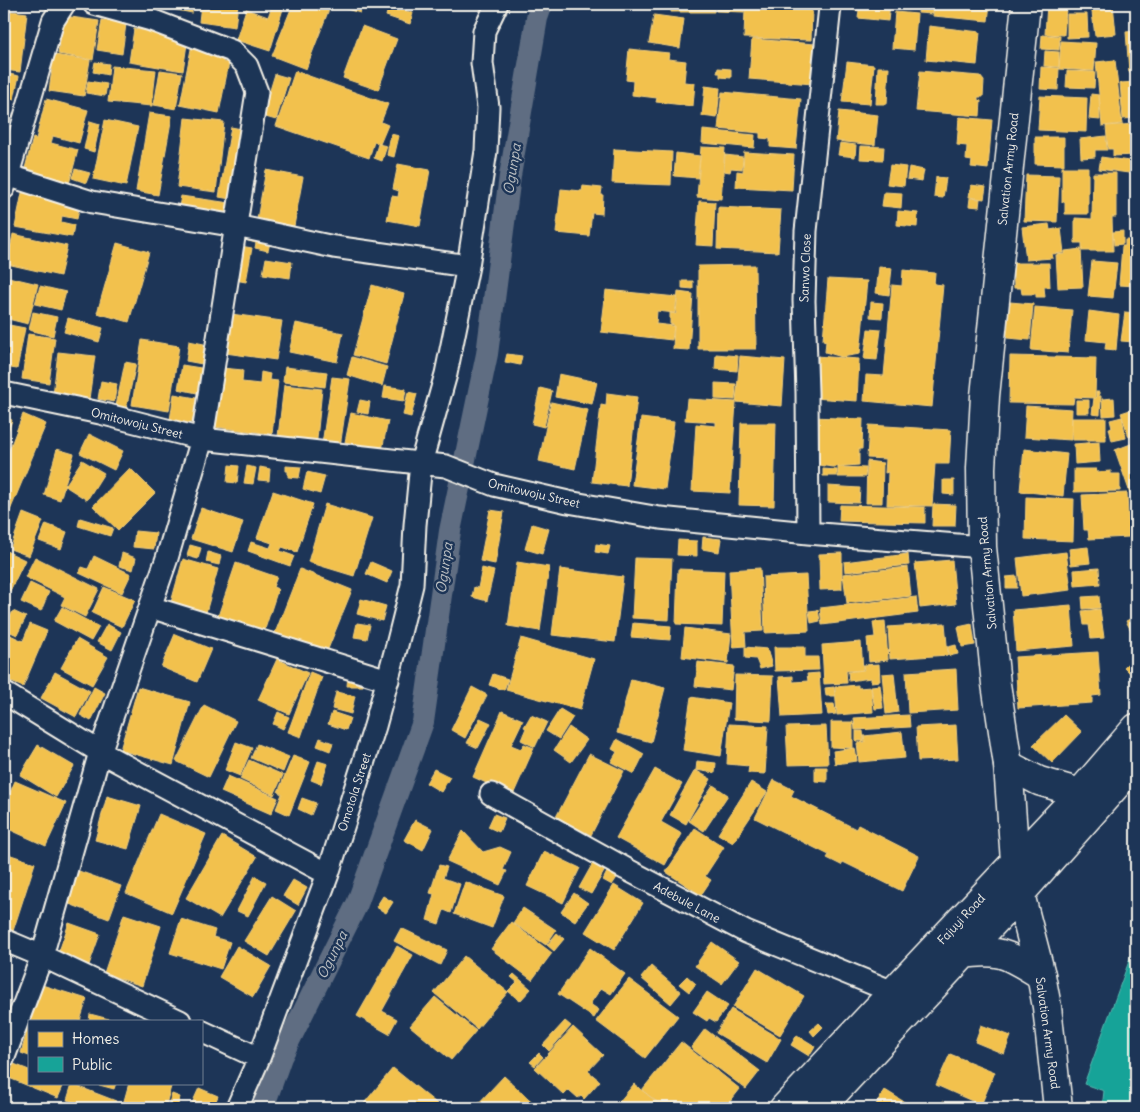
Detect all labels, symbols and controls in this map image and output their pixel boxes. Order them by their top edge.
street label: Salvation Army Road [995,112,1021,226]
water label: Ogunpa [499,141,525,196]
street label: Sanwo Close [796,233,814,303]
street label: Omitowoju Street [90,404,184,442]
street label: Omitowoju Street [486,475,582,511]
street label: Salvation Army Road [975,516,999,630]
water label: Ogunpa [432,541,457,594]
street label: Omotola Street [334,751,374,833]
street label: Adebule Lane [651,878,723,926]
street label: Fajuyi Road [934,891,988,947]
water label: Ogunpa [313,927,352,982]
street label: Salvation Army Road [1033,976,1063,1090]
legend [28,1020,202,1084]
text: Homes [72,1029,119,1048]
text: Public [72,1055,113,1074]

